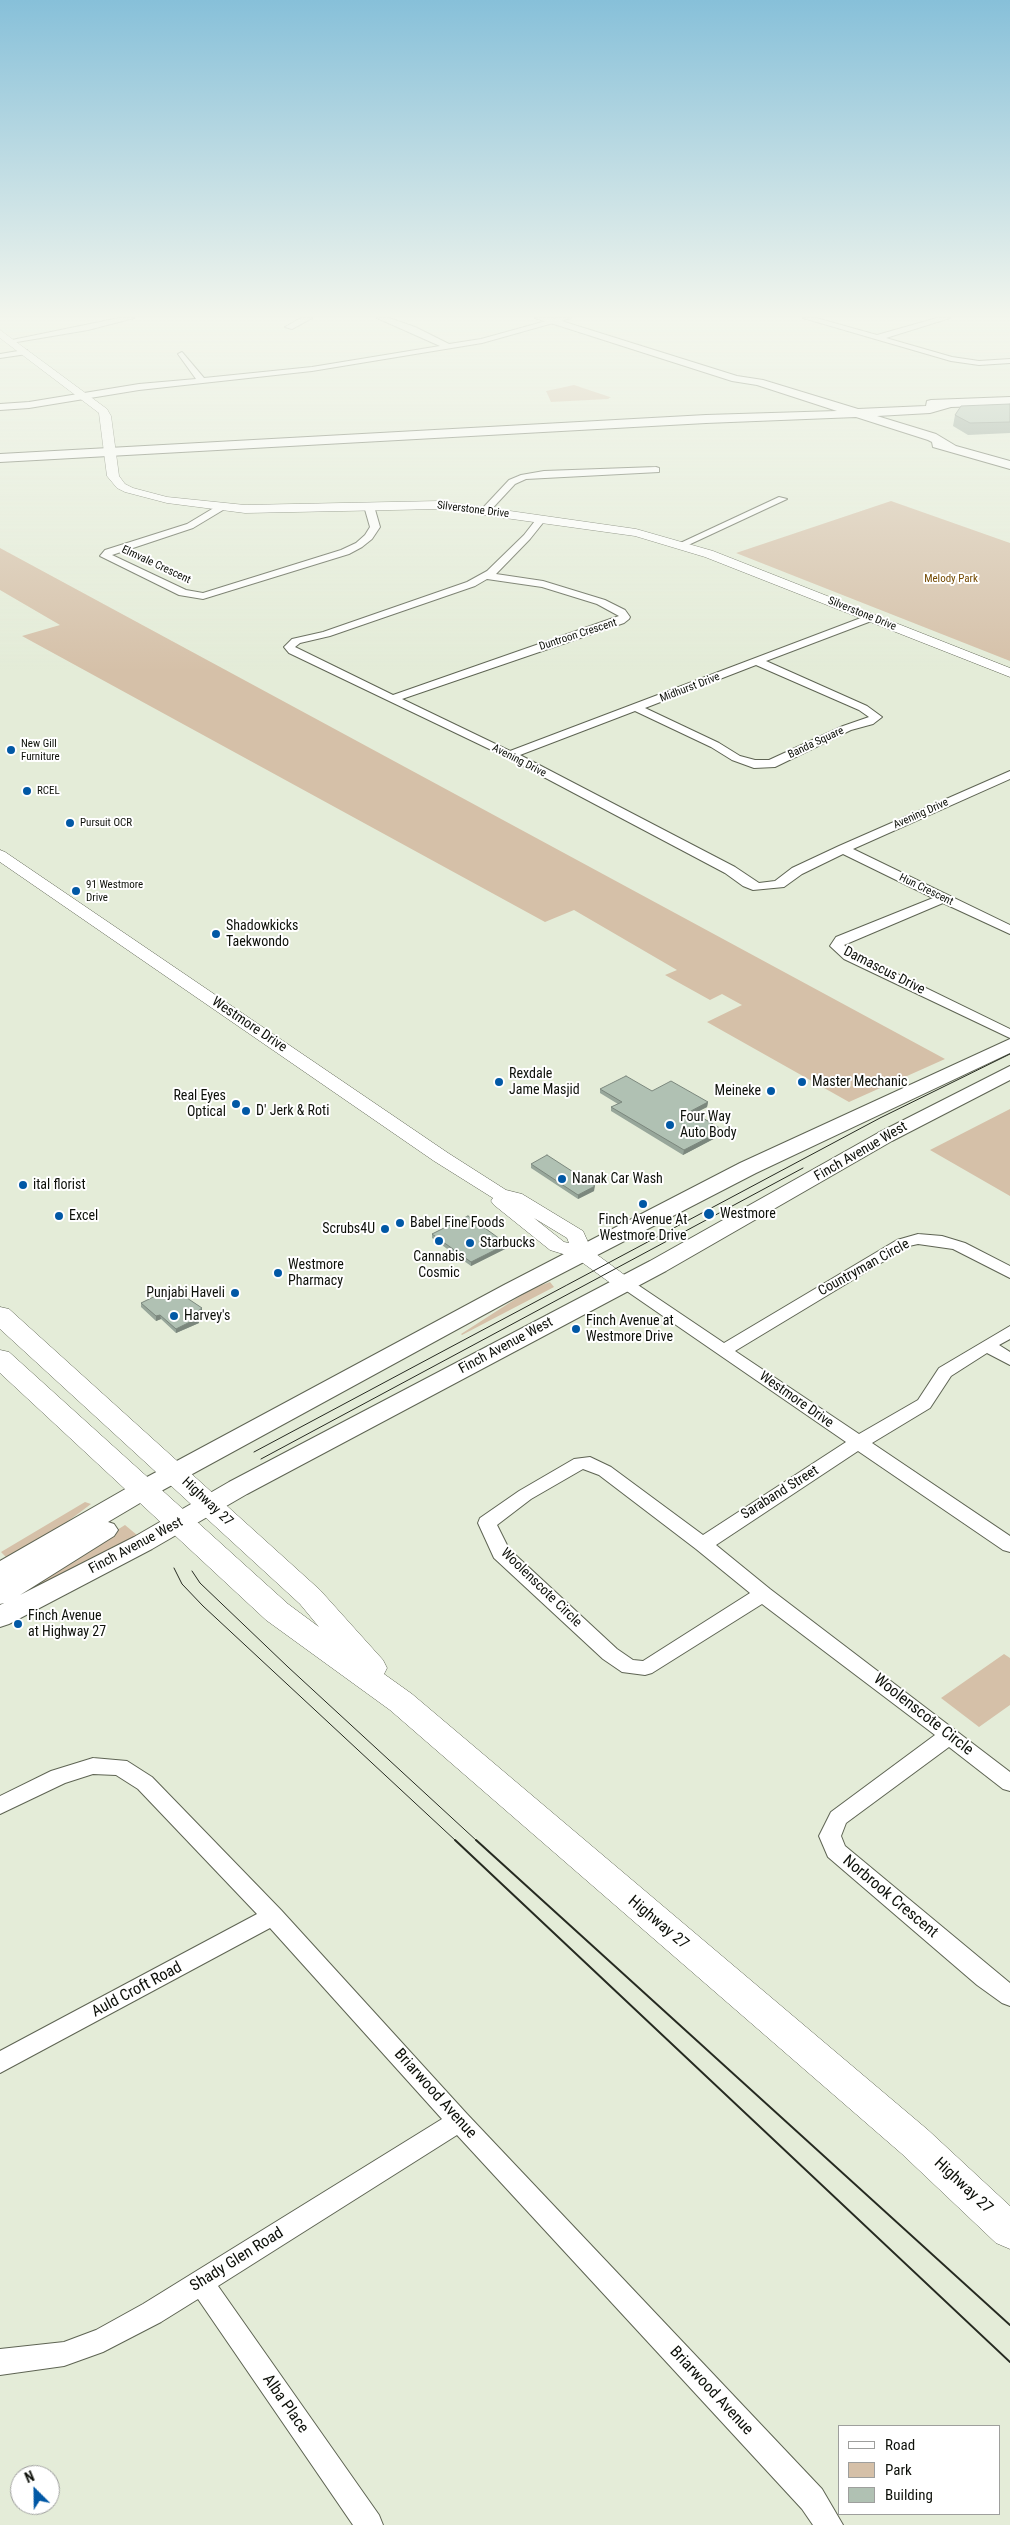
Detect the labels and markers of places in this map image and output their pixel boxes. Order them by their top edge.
place label: New Gill Furniture [21,737,60,763]
marker: New Gill Furniture [5,744,17,756]
place label: RCEL [37,784,60,798]
marker: RCEL [21,785,33,797]
place label: Pursuit OCR [80,816,132,830]
marker: Pursuit OCR [64,817,76,829]
place label: 91 Westmore Drive [86,878,143,904]
marker: 91 Westmore Drive [70,885,82,897]
place label: Shadowkicks Taekwondo [226,918,298,950]
marker: Shadowkicks Taekwondo [210,928,222,940]
place label: Rexdale Jame Masjid [509,1066,580,1098]
place label: Master Mechanic [812,1074,907,1090]
marker: Rexdale Jame Masjid [493,1076,505,1088]
marker: Master Mechanic [796,1076,808,1088]
place label: Meineke [715,1083,761,1099]
marker: Meineke [765,1085,777,1097]
place label: Real Eyes Optical [173,1088,226,1120]
marker: Real Eyes Optical [230,1098,242,1110]
place label: D' Jerk & Roti [256,1103,329,1119]
marker: D' Jerk & Roti [240,1105,252,1117]
place label: Four Way Auto Body [680,1109,736,1142]
marker: Four Way Auto Body [664,1119,676,1131]
place label: Nanak Car Wash [572,1171,663,1187]
marker: Nanak Car Wash [556,1173,568,1185]
place label: ital florist [33,1177,86,1193]
marker: ital florist [17,1179,29,1191]
marker: Finch Avenue At Westmore Drive [637,1198,649,1210]
place label: Westmore [720,1206,776,1222]
marker: Westmore [702,1207,716,1221]
place label: Excel [69,1208,98,1224]
marker: Excel [53,1210,65,1222]
place label: Finch Avenue At Westmore Drive [599,1212,687,1244]
place label: Babel Fine Foods [410,1215,505,1231]
marker: Babel Fine Foods [394,1217,406,1229]
place label: Scrubs4U [322,1221,375,1237]
marker: Scrubs4U [379,1223,391,1235]
marker: Cannabis Cosmic [433,1235,445,1247]
place label: Starbucks [480,1235,535,1251]
marker: Starbucks [464,1237,476,1249]
place label: Cannabis Cosmic [413,1249,465,1282]
place label: Westmore Pharmacy [288,1257,344,1290]
marker: Westmore Pharmacy [272,1267,284,1279]
place label: Punjabi Haveli [146,1285,225,1301]
marker: Punjabi Haveli [229,1287,241,1299]
place label: Harvey's [184,1308,230,1324]
marker: Harvey's [168,1310,180,1322]
place label: Finch Avenue at Westmore Drive [586,1313,674,1345]
marker: Finch Avenue at Westmore Drive [570,1323,582,1335]
place label: Finch Avenue at Highway 27 [28,1608,106,1640]
marker: Finch Avenue at Highway 27 [12,1618,24,1630]

